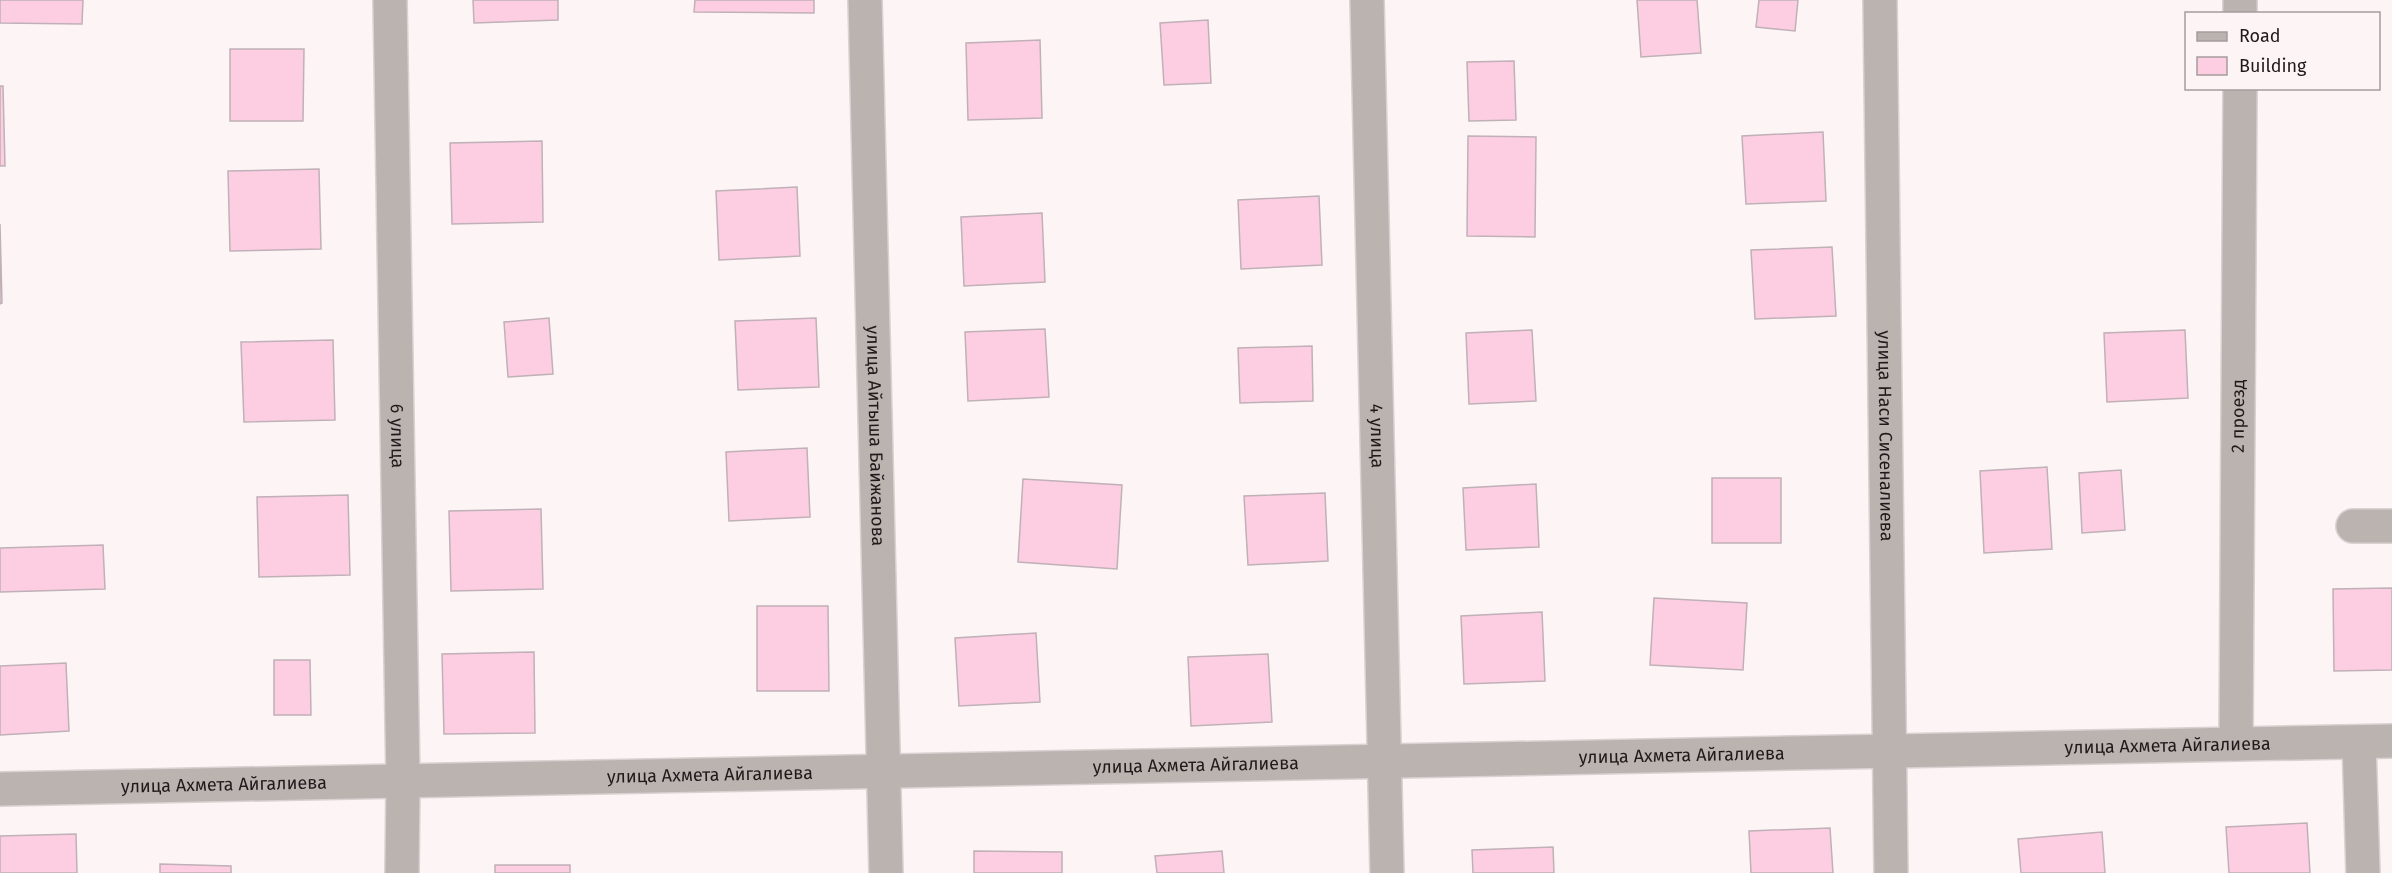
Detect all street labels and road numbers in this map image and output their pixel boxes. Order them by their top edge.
street label: улица Айтыша Байжанова [862,325,889,547]
street label: улица Наси Сисеналиева [1873,330,1898,542]
street label: 2 проезд [2227,379,2249,453]
street label: 6 улица [386,403,409,468]
street label: 4 улица [1365,403,1389,468]
street label: улица Ахмета Айгалиева [2064,732,2271,759]
street label: улица Ахмета Айгалиева [1578,742,1785,768]
street label: улица Ахмета Айгалиева [1092,752,1299,778]
street label: улица Ахмета Айгалиева [607,762,813,788]
street label: улица Ахмета Айгалиева [121,771,327,798]

